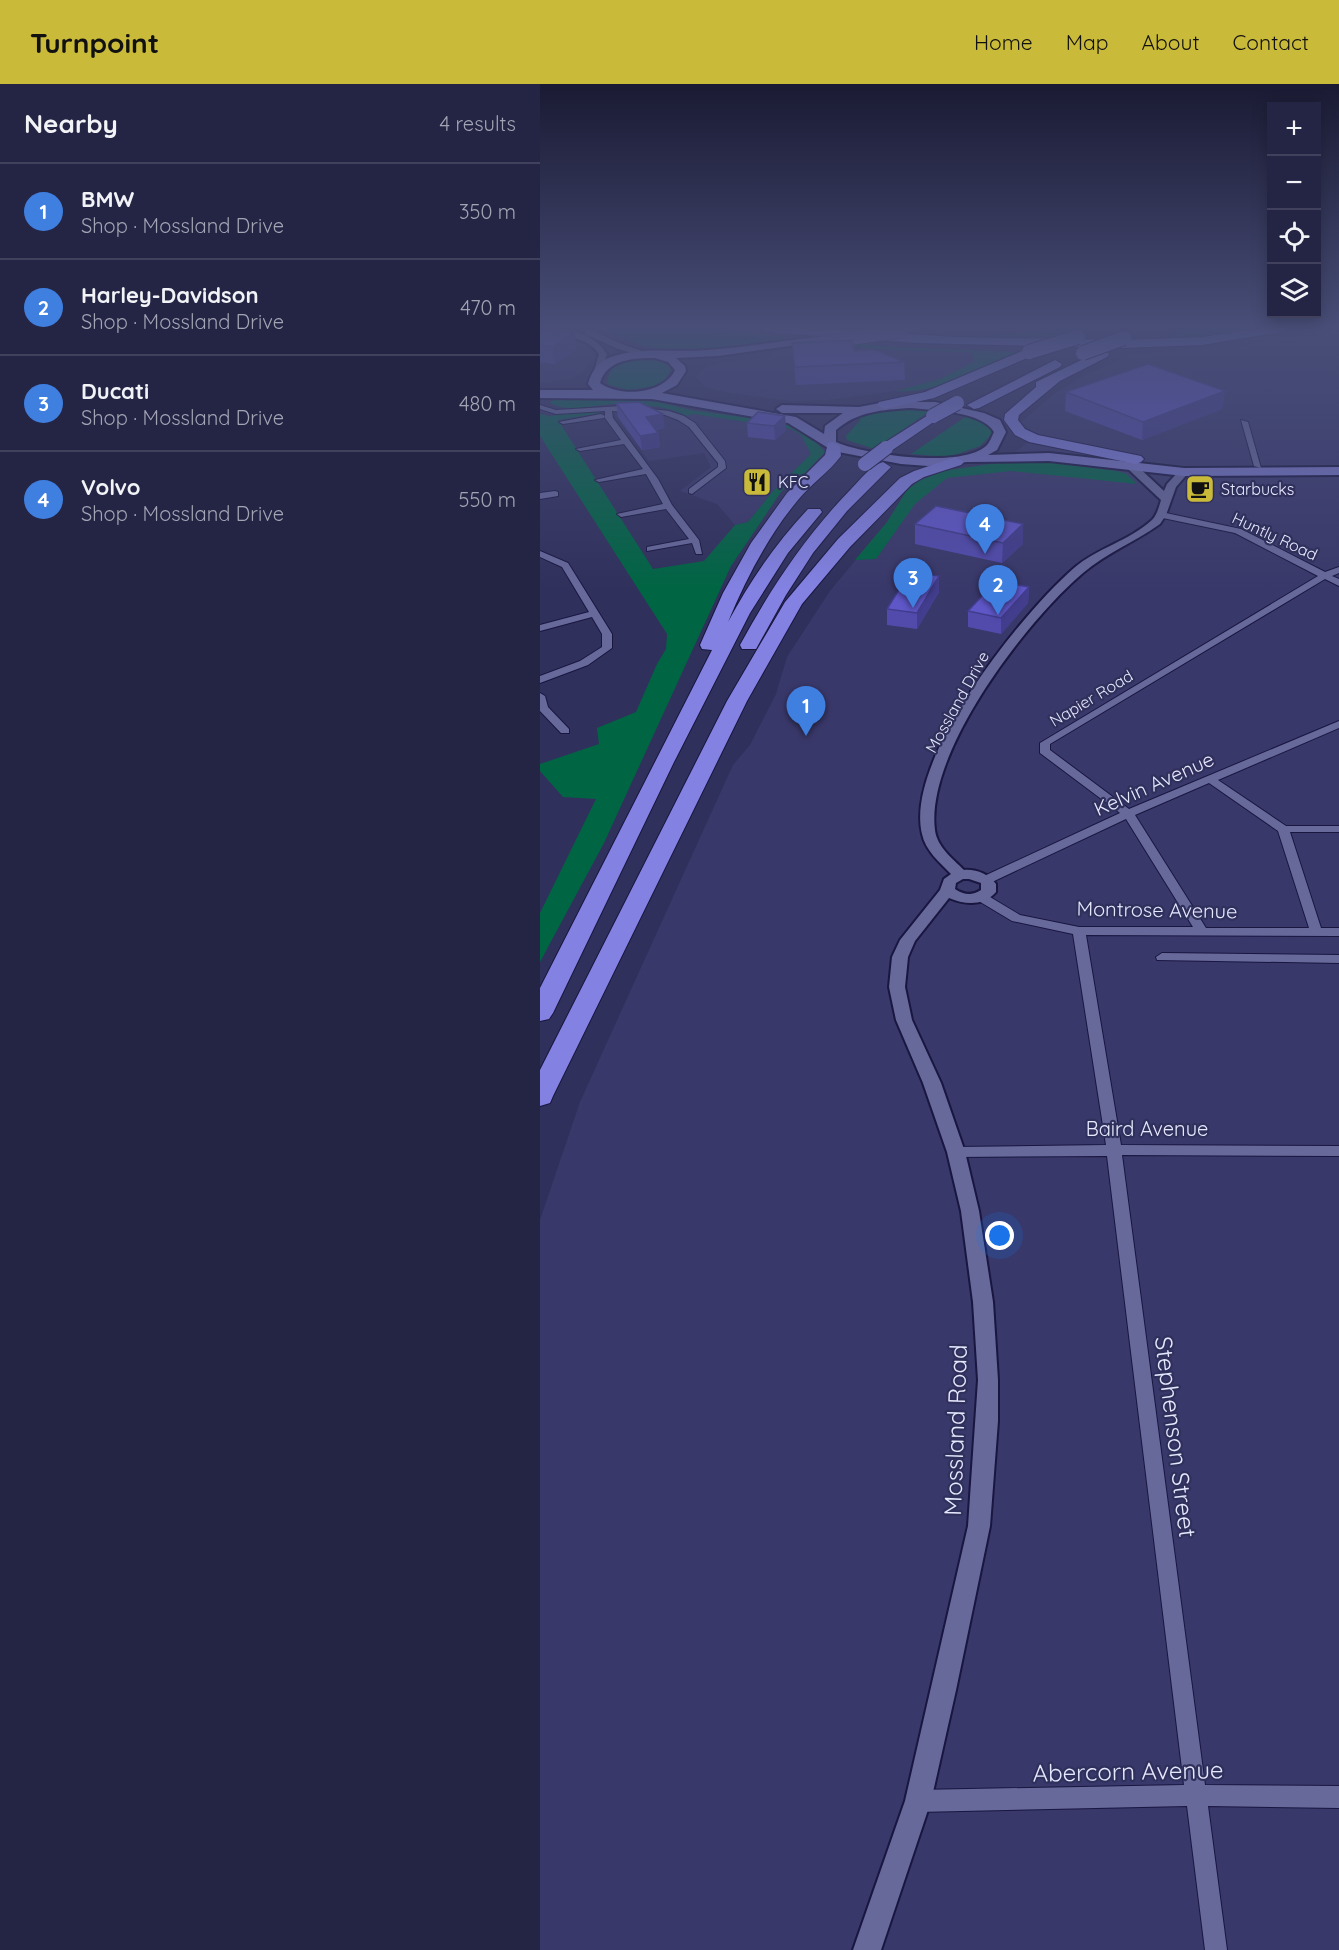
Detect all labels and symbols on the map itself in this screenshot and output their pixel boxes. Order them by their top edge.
restaurant icon: KFC [741,466,773,498]
place label: KFC [778,472,808,492]
cafe icon: Starbucks [1184,473,1216,505]
place label: Starbucks [1221,479,1294,499]
pin: 4 [966,504,1004,554]
street label: Huntly Road [1229,508,1321,564]
pin: 3 [894,558,932,608]
pin: 2 [978,566,1018,615]
street label: Mossland Drive [921,648,993,756]
street label: Napier Road [1046,665,1136,731]
pin: 1 [786,686,826,736]
street label: Kelvin Avenue [1090,746,1218,821]
street label: Montrose Avenue [1076,896,1238,923]
street label: Baird Avenue [1086,1116,1208,1141]
your location [985,1221,1014,1250]
street label: Stephenson Street [1149,1335,1203,1539]
street label: Mossland Road [937,1344,973,1516]
street label: Abercorn Avenue [1032,1754,1224,1788]

